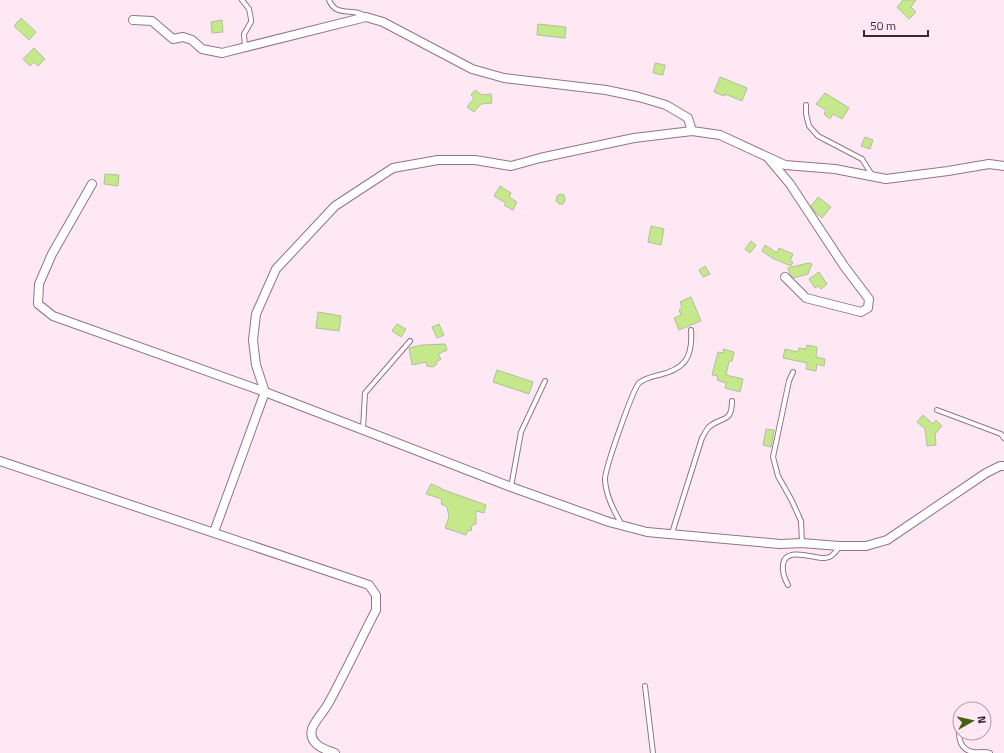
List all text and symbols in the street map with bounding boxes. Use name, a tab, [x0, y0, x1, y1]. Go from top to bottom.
scale bar	[864, 12, 928, 38]
text: 50 m	[870, 16, 896, 35]
north arrow	[952, 701, 992, 741]
text: N	[973, 715, 990, 724]

